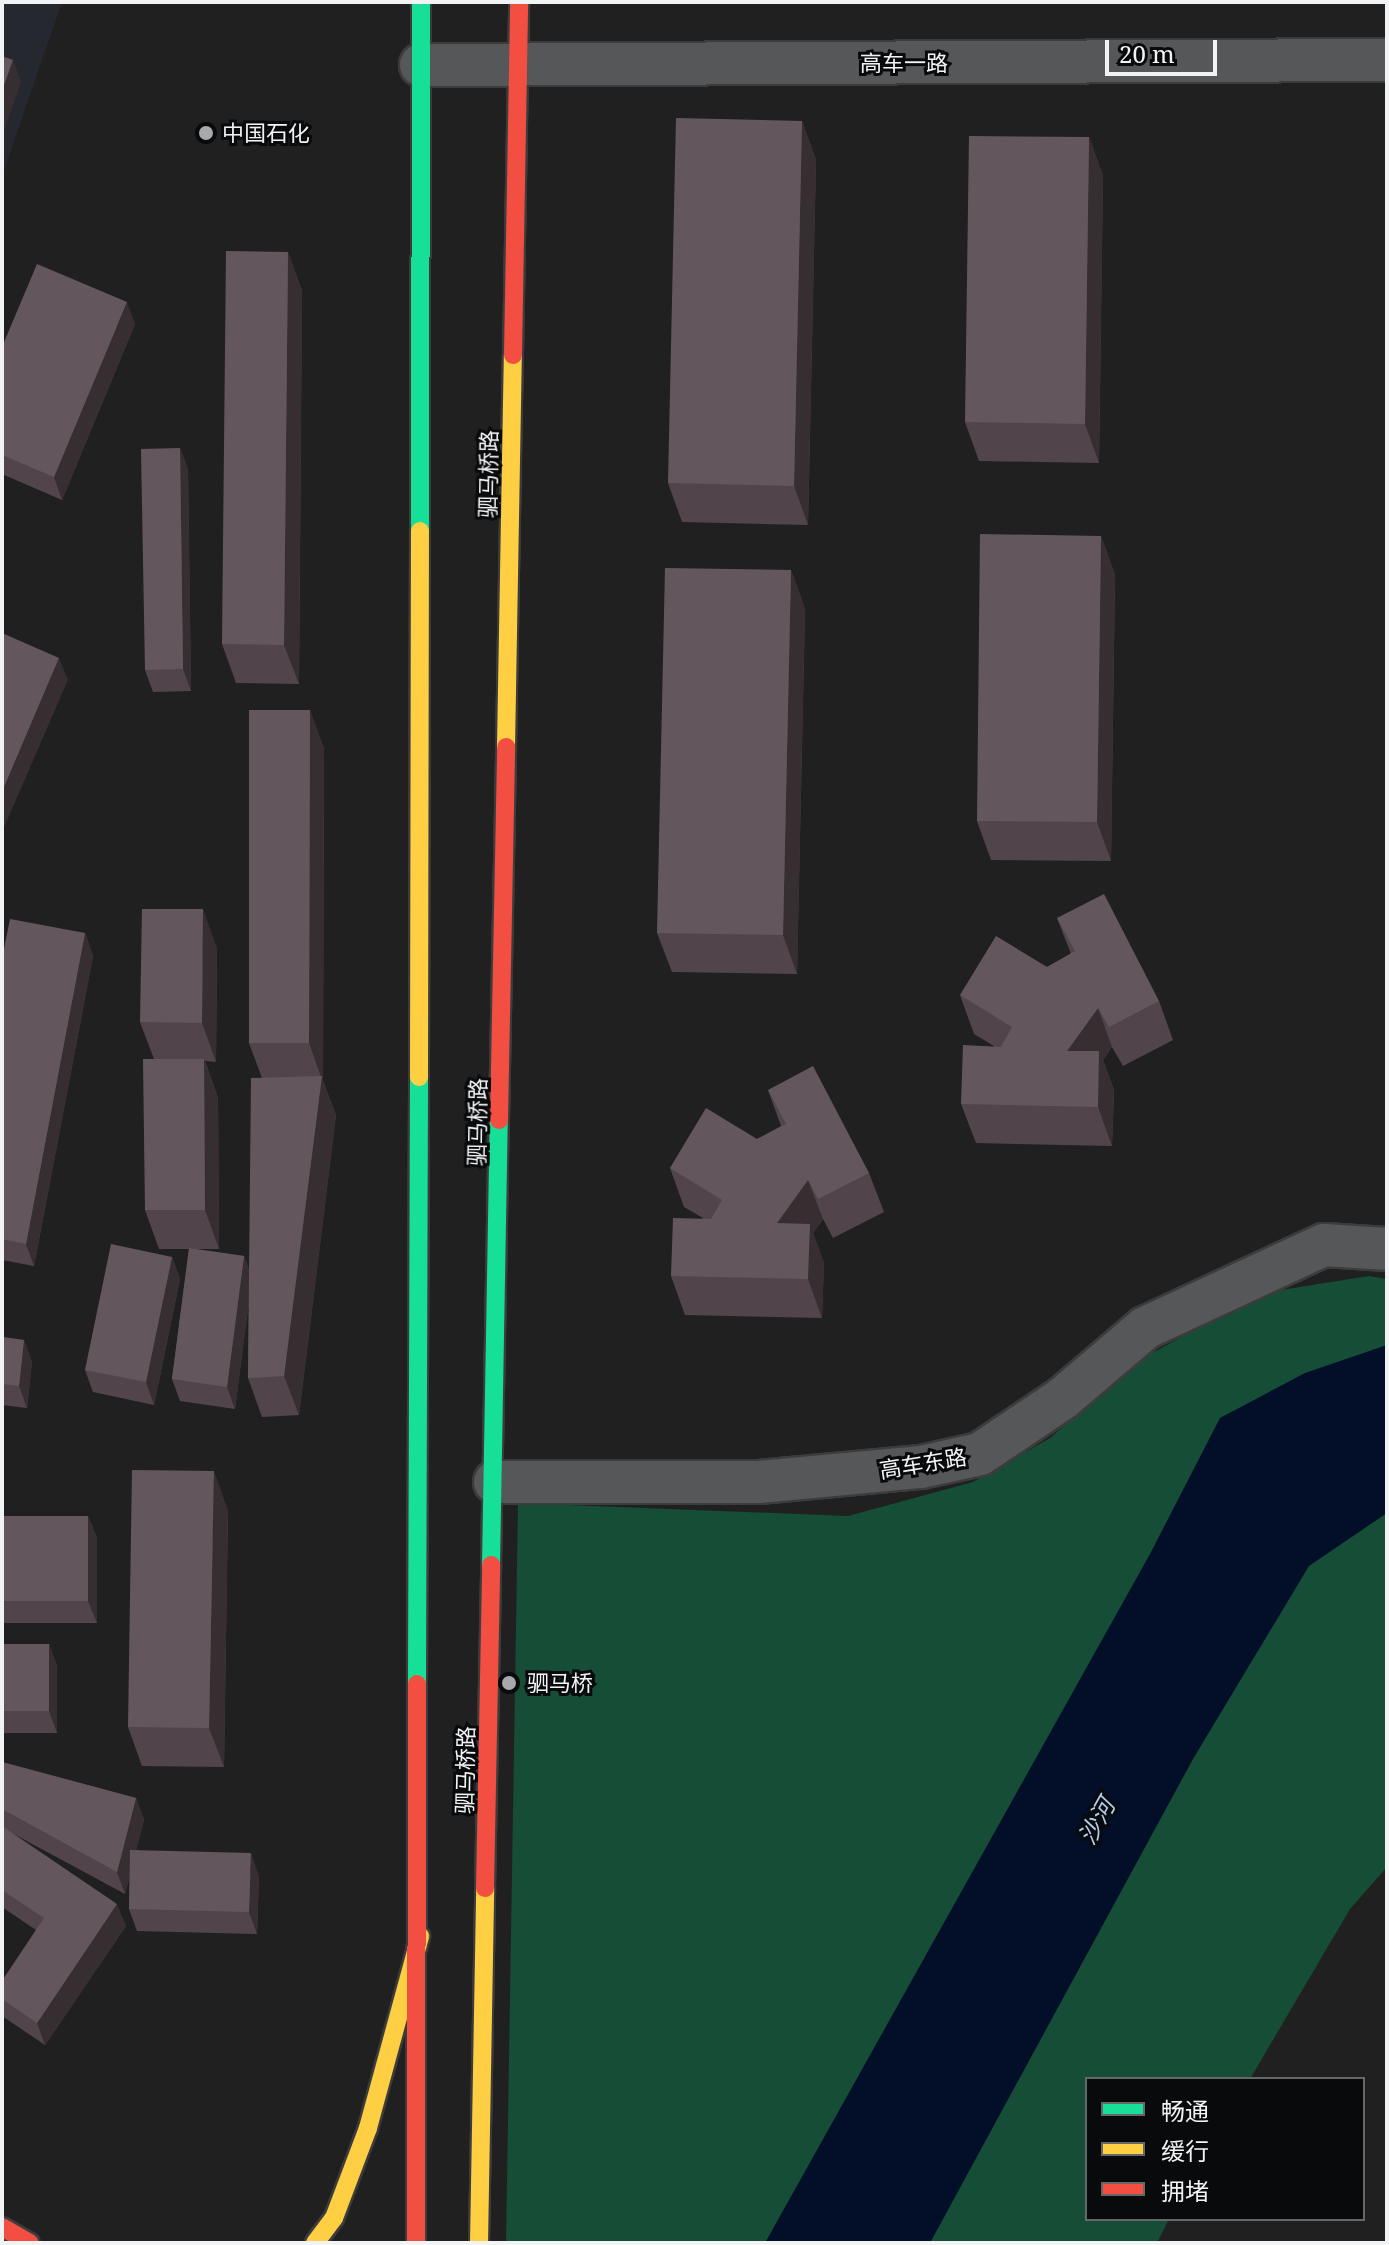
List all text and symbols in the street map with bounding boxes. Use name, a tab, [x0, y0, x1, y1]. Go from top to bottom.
scale bar	[1109, 24, 1221, 74]
text: 20 m	[1119, 37, 1175, 70]
street label: 高车一路	[860, 50, 948, 76]
place label: 中国石化	[222, 120, 310, 146]
marker: 中国石化	[197, 124, 215, 142]
street label: 驷马桥路	[474, 430, 502, 518]
street label: 驷马桥路	[463, 1078, 491, 1166]
street label: 高车东路	[877, 1443, 969, 1483]
place label: 驷马桥	[527, 1670, 593, 1696]
marker: 驷马桥	[498, 1672, 520, 1694]
street label: 驷马桥路	[451, 1726, 479, 1814]
water label: 沙河	[1072, 1793, 1120, 1849]
legend	[1085, 2077, 1365, 2221]
text: 畅通	[1161, 2094, 1209, 2127]
text: 缓行	[1161, 2134, 1209, 2167]
text: 拥堵	[1161, 2174, 1209, 2207]

